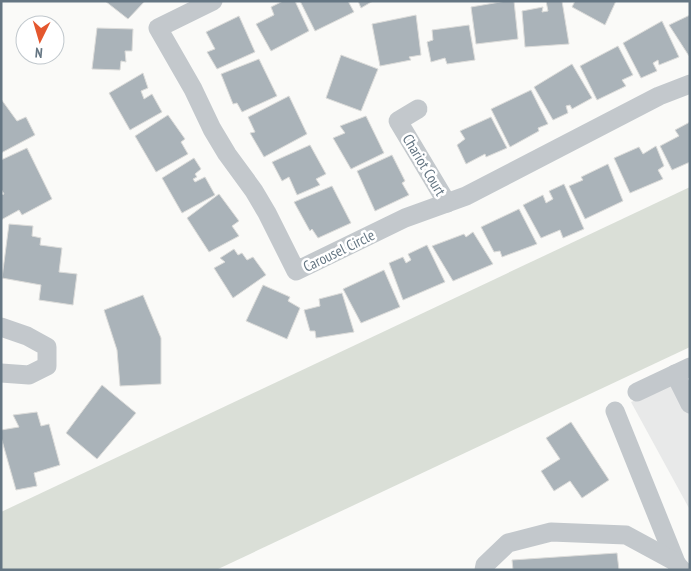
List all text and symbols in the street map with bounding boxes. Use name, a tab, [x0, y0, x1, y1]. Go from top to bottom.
north arrow	[15, 15, 65, 65]
text: N	[34, 44, 43, 62]
street label: Chariot Court	[399, 130, 450, 199]
street label: Carousel Circle	[300, 225, 378, 276]

